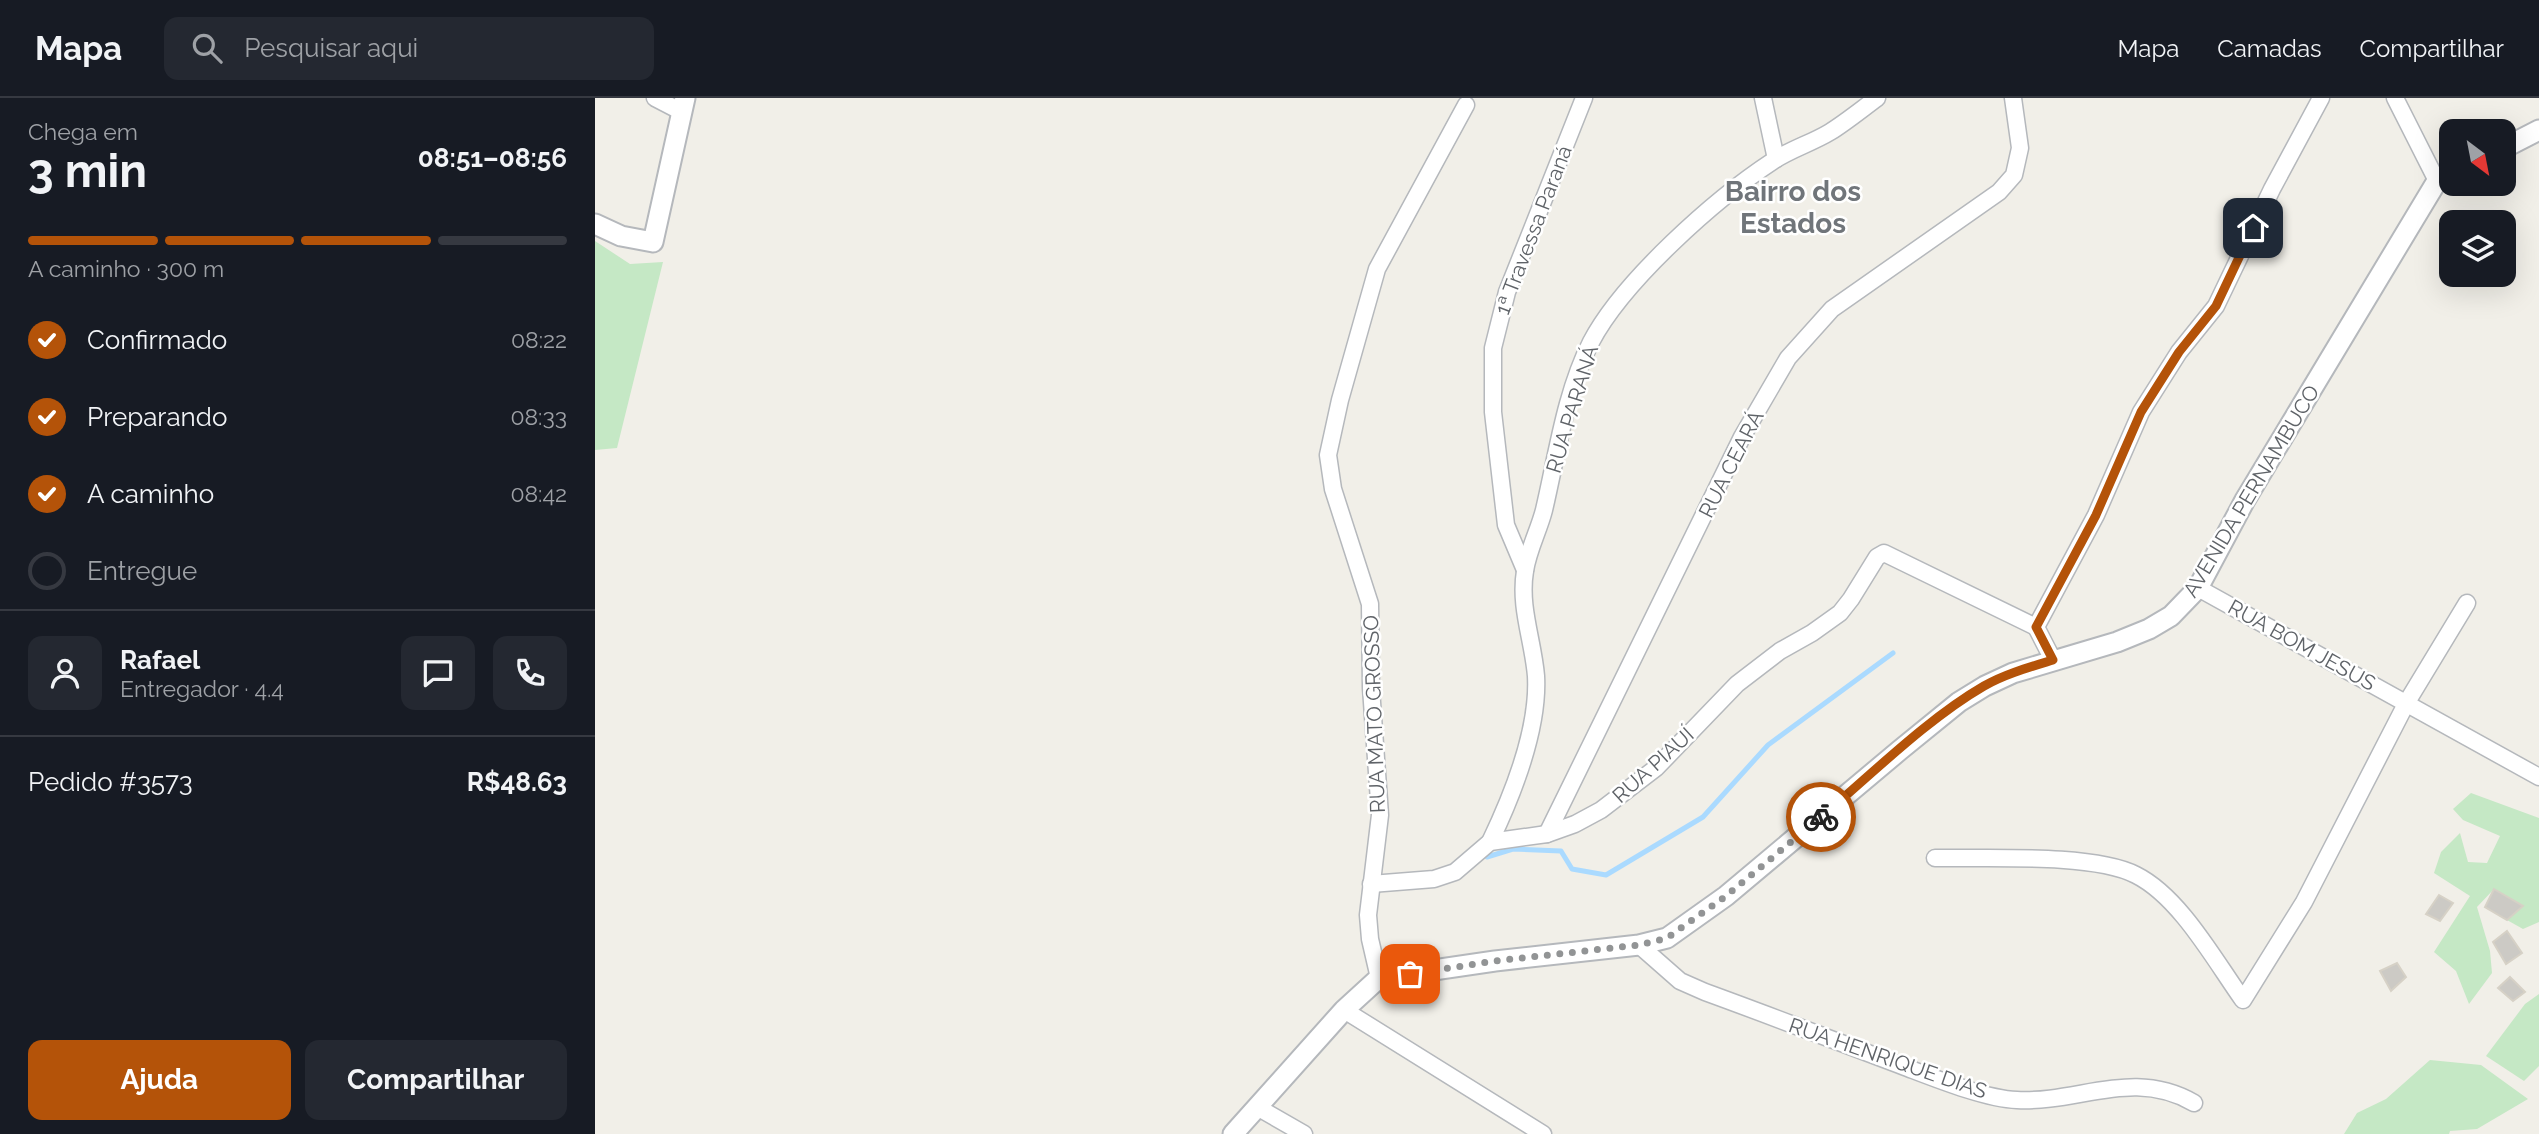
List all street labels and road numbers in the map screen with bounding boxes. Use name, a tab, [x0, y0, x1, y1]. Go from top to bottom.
street label: 1ª Travessa Paraná	[1489, 142, 1577, 318]
street label: RUA PARANÁ	[1541, 342, 1603, 476]
street label: AVENIDA PERNAMBUCO	[2178, 380, 2324, 602]
street label: RUA CEARÁ	[1693, 406, 1769, 522]
street label: RUA BOM JESUS	[2224, 594, 2380, 696]
street label: RUA MATO GROSSO	[1358, 614, 1390, 814]
street label: RUA PIAUÍ	[1607, 722, 1699, 808]
street label: RUA HENRIQUE DIAS	[1786, 1012, 1991, 1104]

